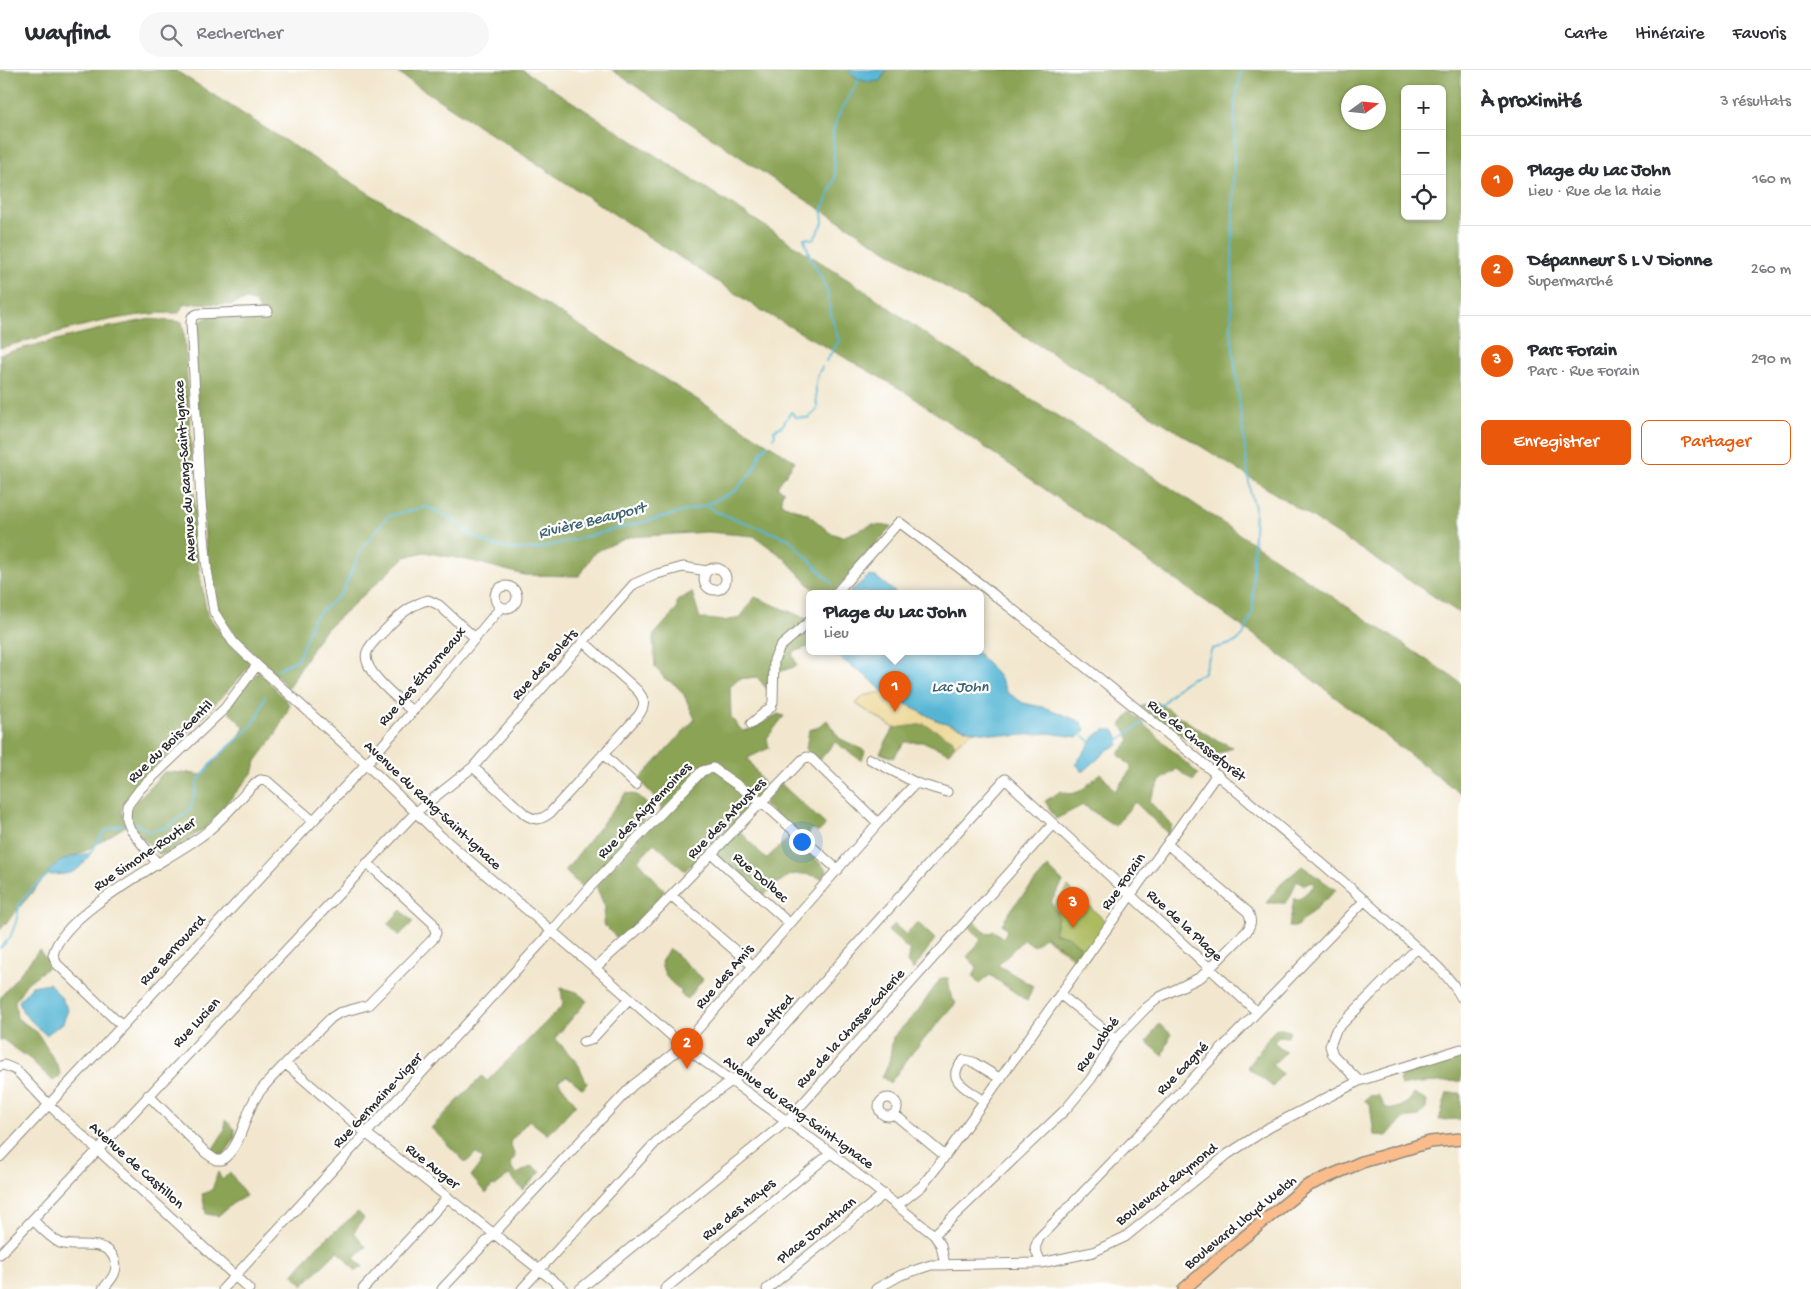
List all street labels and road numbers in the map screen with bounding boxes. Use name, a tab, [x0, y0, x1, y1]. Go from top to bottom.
street label: Avenue du Rang-Saint-Ignace	[171, 380, 201, 562]
street label: Rue des Étourneaux	[375, 624, 471, 730]
street label: Rue des Bolets	[508, 625, 582, 704]
street label: Rue de Chasseforêt	[1143, 696, 1250, 787]
street label: Rue du Bois-Gentil	[125, 697, 217, 787]
street label: Avenue du Rang-Saint-Ignace	[359, 738, 505, 875]
street label: Rue des Aigremoines	[594, 759, 696, 863]
street label: Rue des Arbustes	[684, 774, 771, 863]
street label: Rue Simone-Routier	[90, 813, 201, 896]
street label: Rue Dolbec	[729, 849, 792, 908]
street label: Rue Forain	[1098, 850, 1150, 914]
street label: Rue de la Plage	[1142, 886, 1226, 966]
street label: Rue Berrouard	[136, 911, 211, 990]
street label: Rue des Amis	[692, 941, 758, 1013]
street label: Rue de la Chasse-Galerie	[793, 965, 910, 1092]
street label: Rue Alfred	[742, 990, 799, 1051]
street label: Rue Lucien	[169, 994, 225, 1052]
street label: Rue Labbé	[1072, 1014, 1124, 1076]
street label: Rue Gagné	[1153, 1038, 1213, 1099]
street label: Rue Germaine-Viger	[329, 1048, 428, 1152]
street label: Avenue du Rang-Saint-Ignace	[719, 1052, 877, 1174]
street label: Avenue de Castillon	[85, 1119, 187, 1213]
street label: Boulevard Raymond	[1112, 1139, 1222, 1231]
street label: Rue Auger	[401, 1140, 464, 1195]
street label: Boulevard Lloyd Welch	[1180, 1172, 1301, 1274]
street label: Rue des Hayes	[699, 1175, 780, 1245]
street label: Place Jonathan	[773, 1193, 860, 1269]

